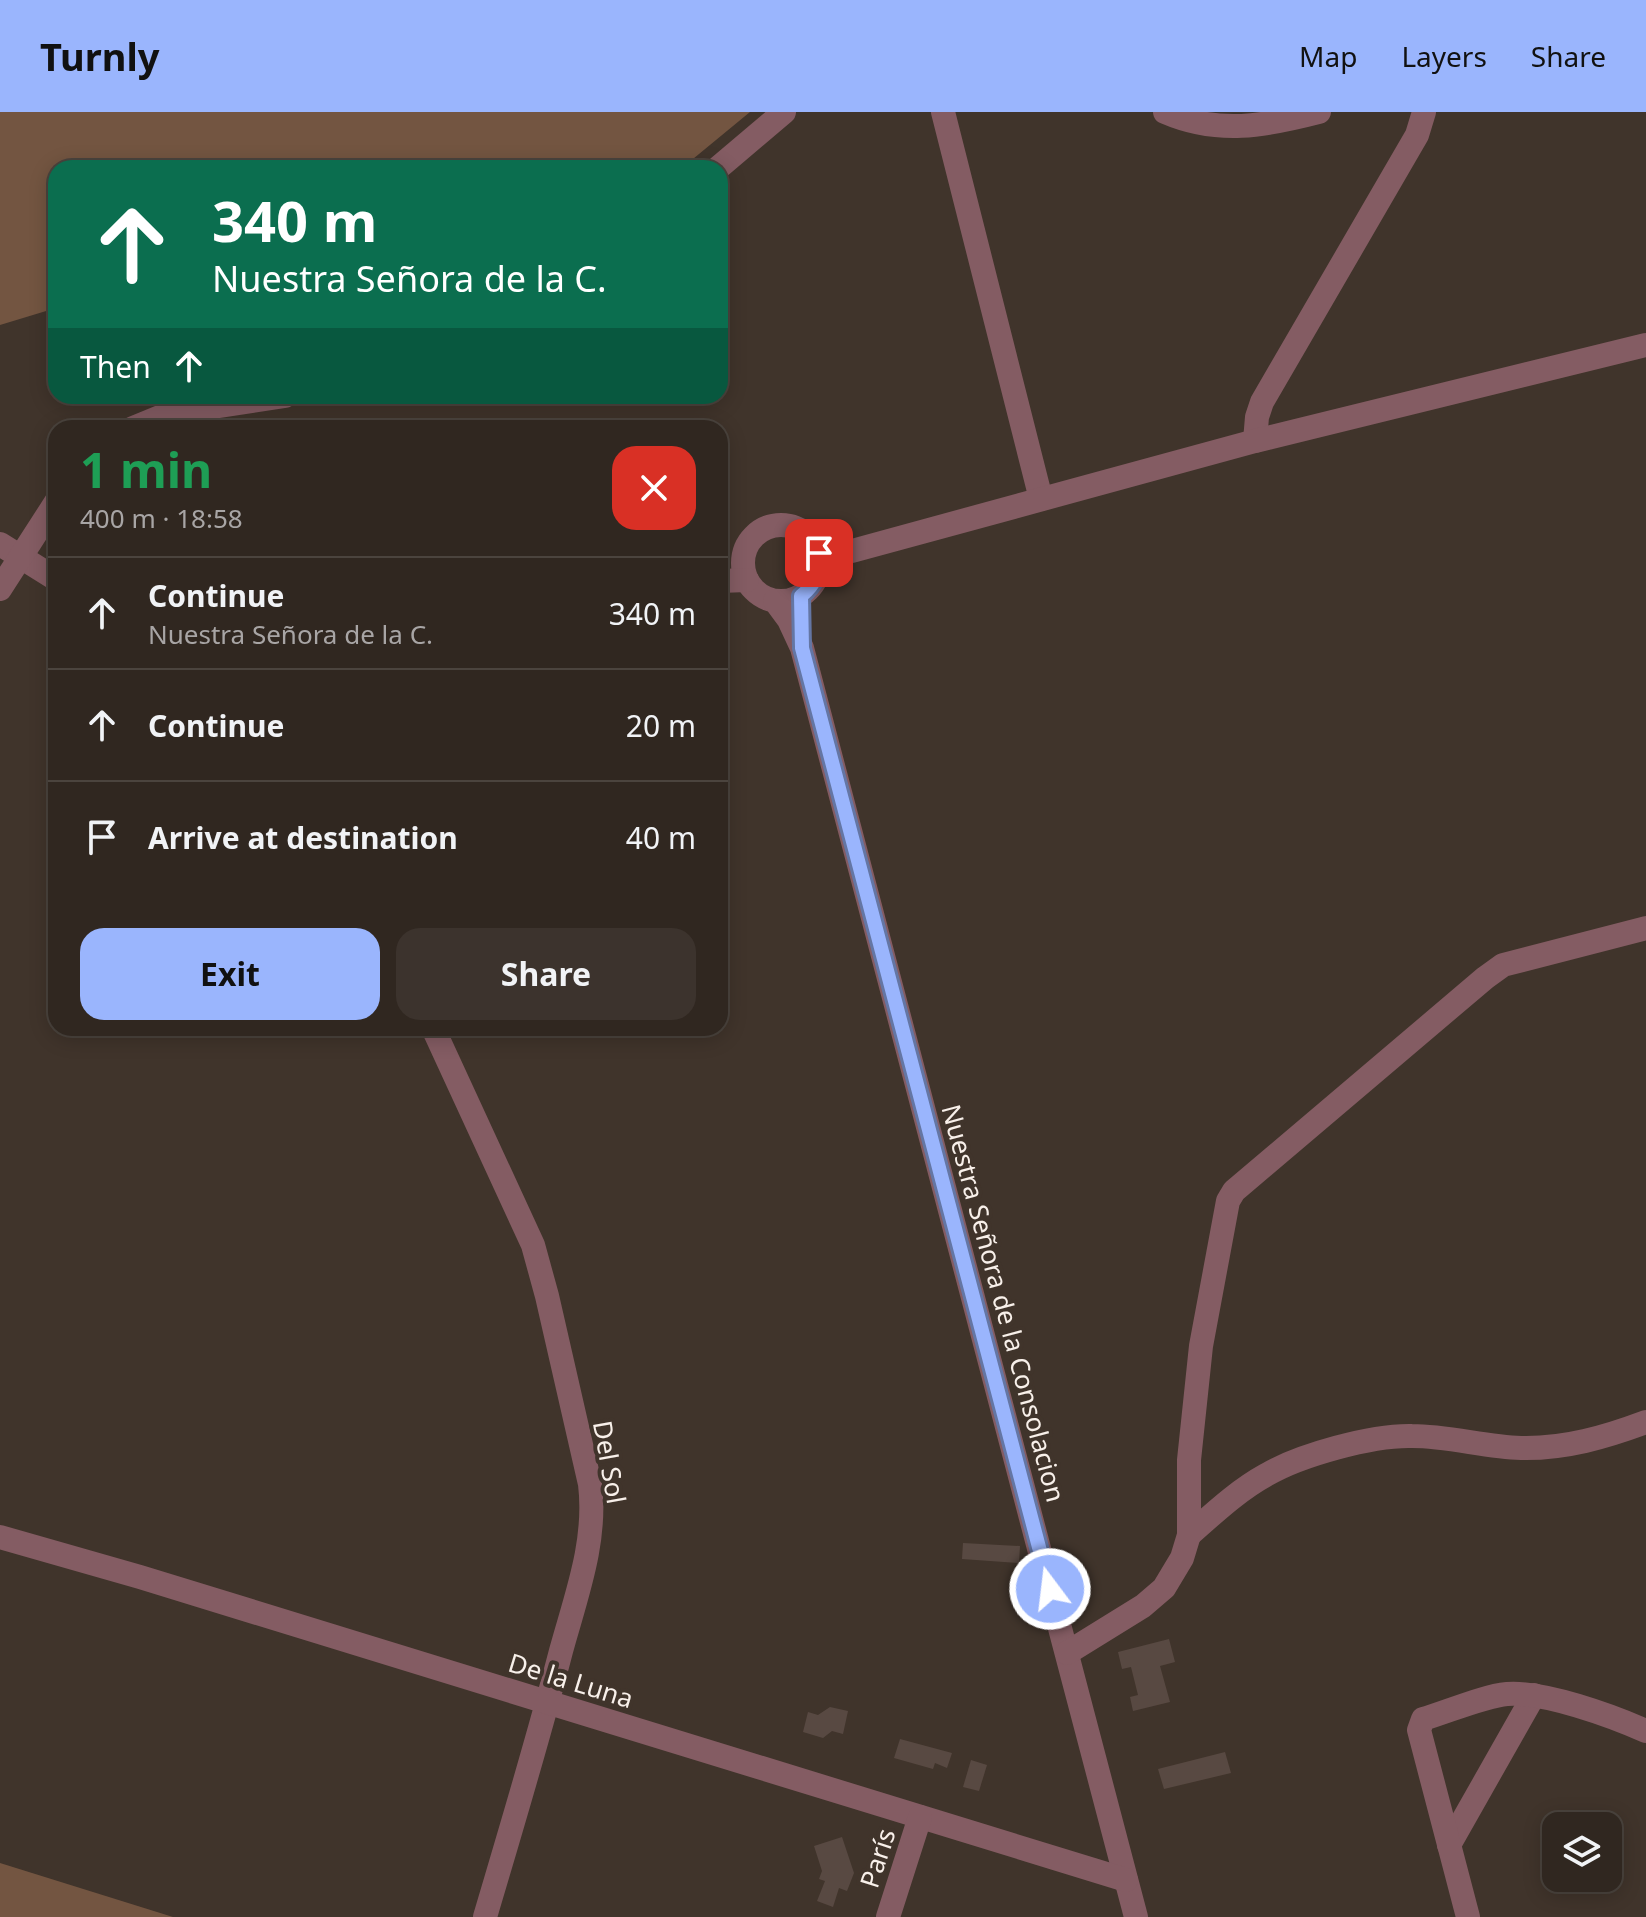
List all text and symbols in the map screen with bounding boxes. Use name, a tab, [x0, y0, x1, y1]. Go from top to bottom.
text: Turnly	[40, 30, 159, 82]
text: Map	[1299, 37, 1357, 75]
text: Layers	[1401, 37, 1487, 75]
text: Share	[1531, 37, 1606, 75]
text: 340 m	[212, 182, 377, 258]
icon: ahead	[80, 192, 184, 296]
text: Nuestra Señora de la C.	[212, 254, 607, 303]
icon: ahead	[167, 344, 211, 388]
text: Then	[80, 346, 151, 387]
text: 1 min	[80, 437, 212, 502]
button: close	[612, 446, 696, 530]
text: 400 m · 18:58	[80, 500, 243, 536]
pin	[785, 519, 853, 587]
icon: arrive	[797, 531, 841, 575]
text: Continue	[148, 575, 284, 616]
icon: ahead	[80, 591, 124, 635]
text: 340 m	[609, 593, 696, 634]
text: Nuestra Señora de la C.	[148, 616, 433, 652]
icon: ahead	[80, 703, 124, 747]
text: Continue	[148, 705, 284, 746]
text: 20 m	[626, 705, 696, 746]
icon: arrive	[80, 815, 124, 859]
text: Arrive at destination	[148, 817, 458, 858]
text: 40 m	[626, 817, 696, 858]
button: Exit	[80, 928, 380, 1020]
button: Share	[396, 928, 696, 1020]
street label: Nuestra Señora de la Consolacion	[934, 1100, 1074, 1506]
street label: Del Sol	[585, 1418, 635, 1506]
position arrow	[1008, 1547, 1092, 1631]
street label: De la Luna	[504, 1644, 638, 1716]
map controls	[1542, 1812, 1622, 1892]
button: layers	[1542, 1812, 1622, 1892]
street label: París	[851, 1824, 903, 1892]

